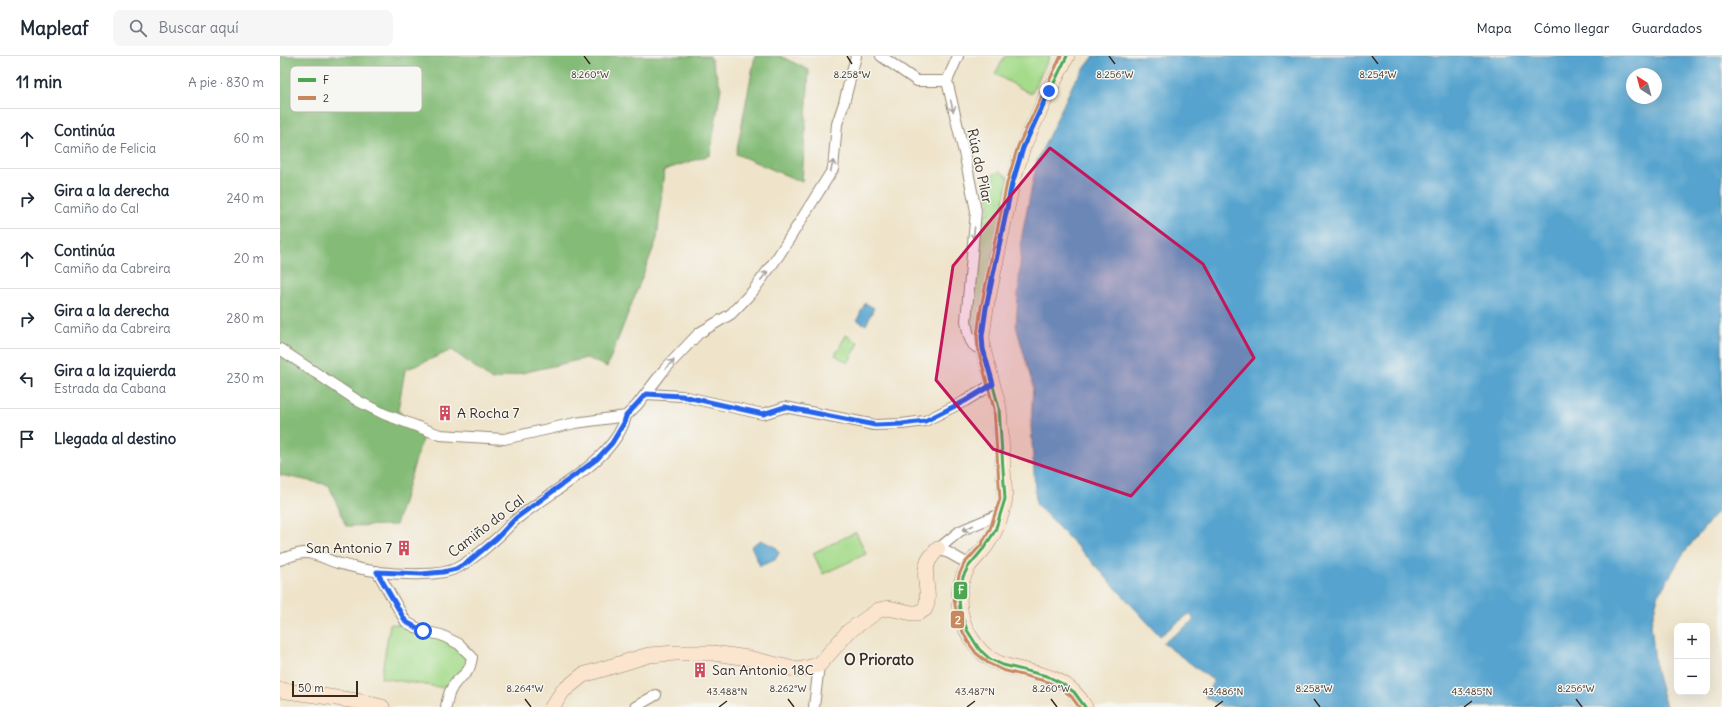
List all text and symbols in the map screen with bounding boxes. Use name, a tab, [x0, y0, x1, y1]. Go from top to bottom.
search box	[113, 10, 393, 46]
text: Mapleaf	[20, 16, 89, 40]
icon: search	[127, 17, 149, 39]
text: Buscar aquí	[159, 18, 239, 37]
text: Mapa	[1477, 19, 1512, 37]
text: Cómo llegar	[1534, 19, 1610, 37]
text: Guardados	[1632, 19, 1702, 37]
legend	[290, 66, 422, 112]
text: 8.260°W	[571, 68, 609, 81]
text: 8.258°W	[833, 68, 871, 81]
text: 8.256°W	[1096, 68, 1134, 81]
text: 8.254°W	[1359, 68, 1397, 81]
north arrow	[1626, 68, 1662, 104]
text: 11 min	[16, 71, 62, 93]
text: F	[323, 73, 329, 87]
text: A pie · 830 m	[188, 74, 264, 91]
route end	[1040, 82, 1058, 100]
text: 2	[323, 91, 329, 105]
one-way arrow	[949, 99, 956, 112]
text: Continúa	[54, 121, 115, 140]
street label: Rúa do Pilar	[963, 127, 997, 205]
icon: ahead	[16, 128, 38, 150]
text: 60 m	[233, 130, 264, 147]
text: Camiño de Felicia	[54, 140, 156, 157]
one-way arrow	[829, 160, 837, 173]
text: Gira a la derecha	[54, 181, 169, 200]
icon: right	[16, 188, 38, 210]
text: 240 m	[227, 190, 264, 207]
text: Camiño do Cal	[54, 200, 139, 217]
one-way arrow	[970, 226, 978, 239]
text: Continúa	[54, 241, 115, 260]
icon: ahead	[16, 248, 38, 270]
text: 20 m	[234, 250, 264, 267]
text: Camiño da Cabreira	[54, 260, 171, 277]
one-way arrow	[760, 271, 768, 282]
text: Gira a la derecha	[54, 301, 169, 320]
icon: right	[16, 308, 38, 330]
text: 280 m	[226, 310, 264, 327]
text: Camiño da Cabreira	[54, 320, 171, 337]
one-way arrow	[665, 359, 674, 369]
text: Gira a la izquierda	[54, 361, 176, 380]
icon: left	[16, 368, 38, 390]
text: 230 m	[226, 370, 264, 387]
text: Estrada da Cabana	[54, 380, 166, 397]
building icon: A Rocha 7	[436, 404, 454, 422]
place label: A Rocha 7	[457, 404, 520, 422]
icon: arrive	[16, 428, 38, 450]
text: Llegada al destino	[54, 429, 176, 448]
street label: Camiño do Cal	[444, 491, 528, 561]
one-way arrow	[962, 525, 974, 532]
place label: San Antonio 7	[306, 539, 392, 557]
building icon: San Antonio 7	[395, 539, 413, 557]
line badge: F	[953, 581, 968, 600]
text: F	[958, 583, 965, 597]
line badge: 2	[950, 610, 965, 629]
text: 2	[955, 613, 961, 627]
route start	[414, 622, 432, 640]
map controls	[1674, 623, 1710, 695]
button: +	[1674, 623, 1710, 659]
district label: O Priorato	[844, 650, 915, 669]
button: −	[1674, 659, 1710, 695]
building icon: San Antonio 18C	[691, 661, 709, 679]
place label: San Antonio 18C	[712, 661, 814, 679]
scale bar	[292, 679, 358, 698]
text: 50 m	[298, 681, 324, 695]
text: 8.264°W	[506, 682, 544, 695]
text: 8.262°W	[770, 682, 807, 695]
text: 8.260°W	[1032, 682, 1070, 695]
text: 8.258°W	[1295, 682, 1333, 695]
text: 8.256°W	[1557, 682, 1595, 695]
text: 43.488°N	[707, 685, 747, 698]
text: 43.487°N	[955, 685, 995, 698]
text: 43.486°N	[1203, 685, 1243, 698]
text: 43.485°N	[1452, 685, 1492, 698]

